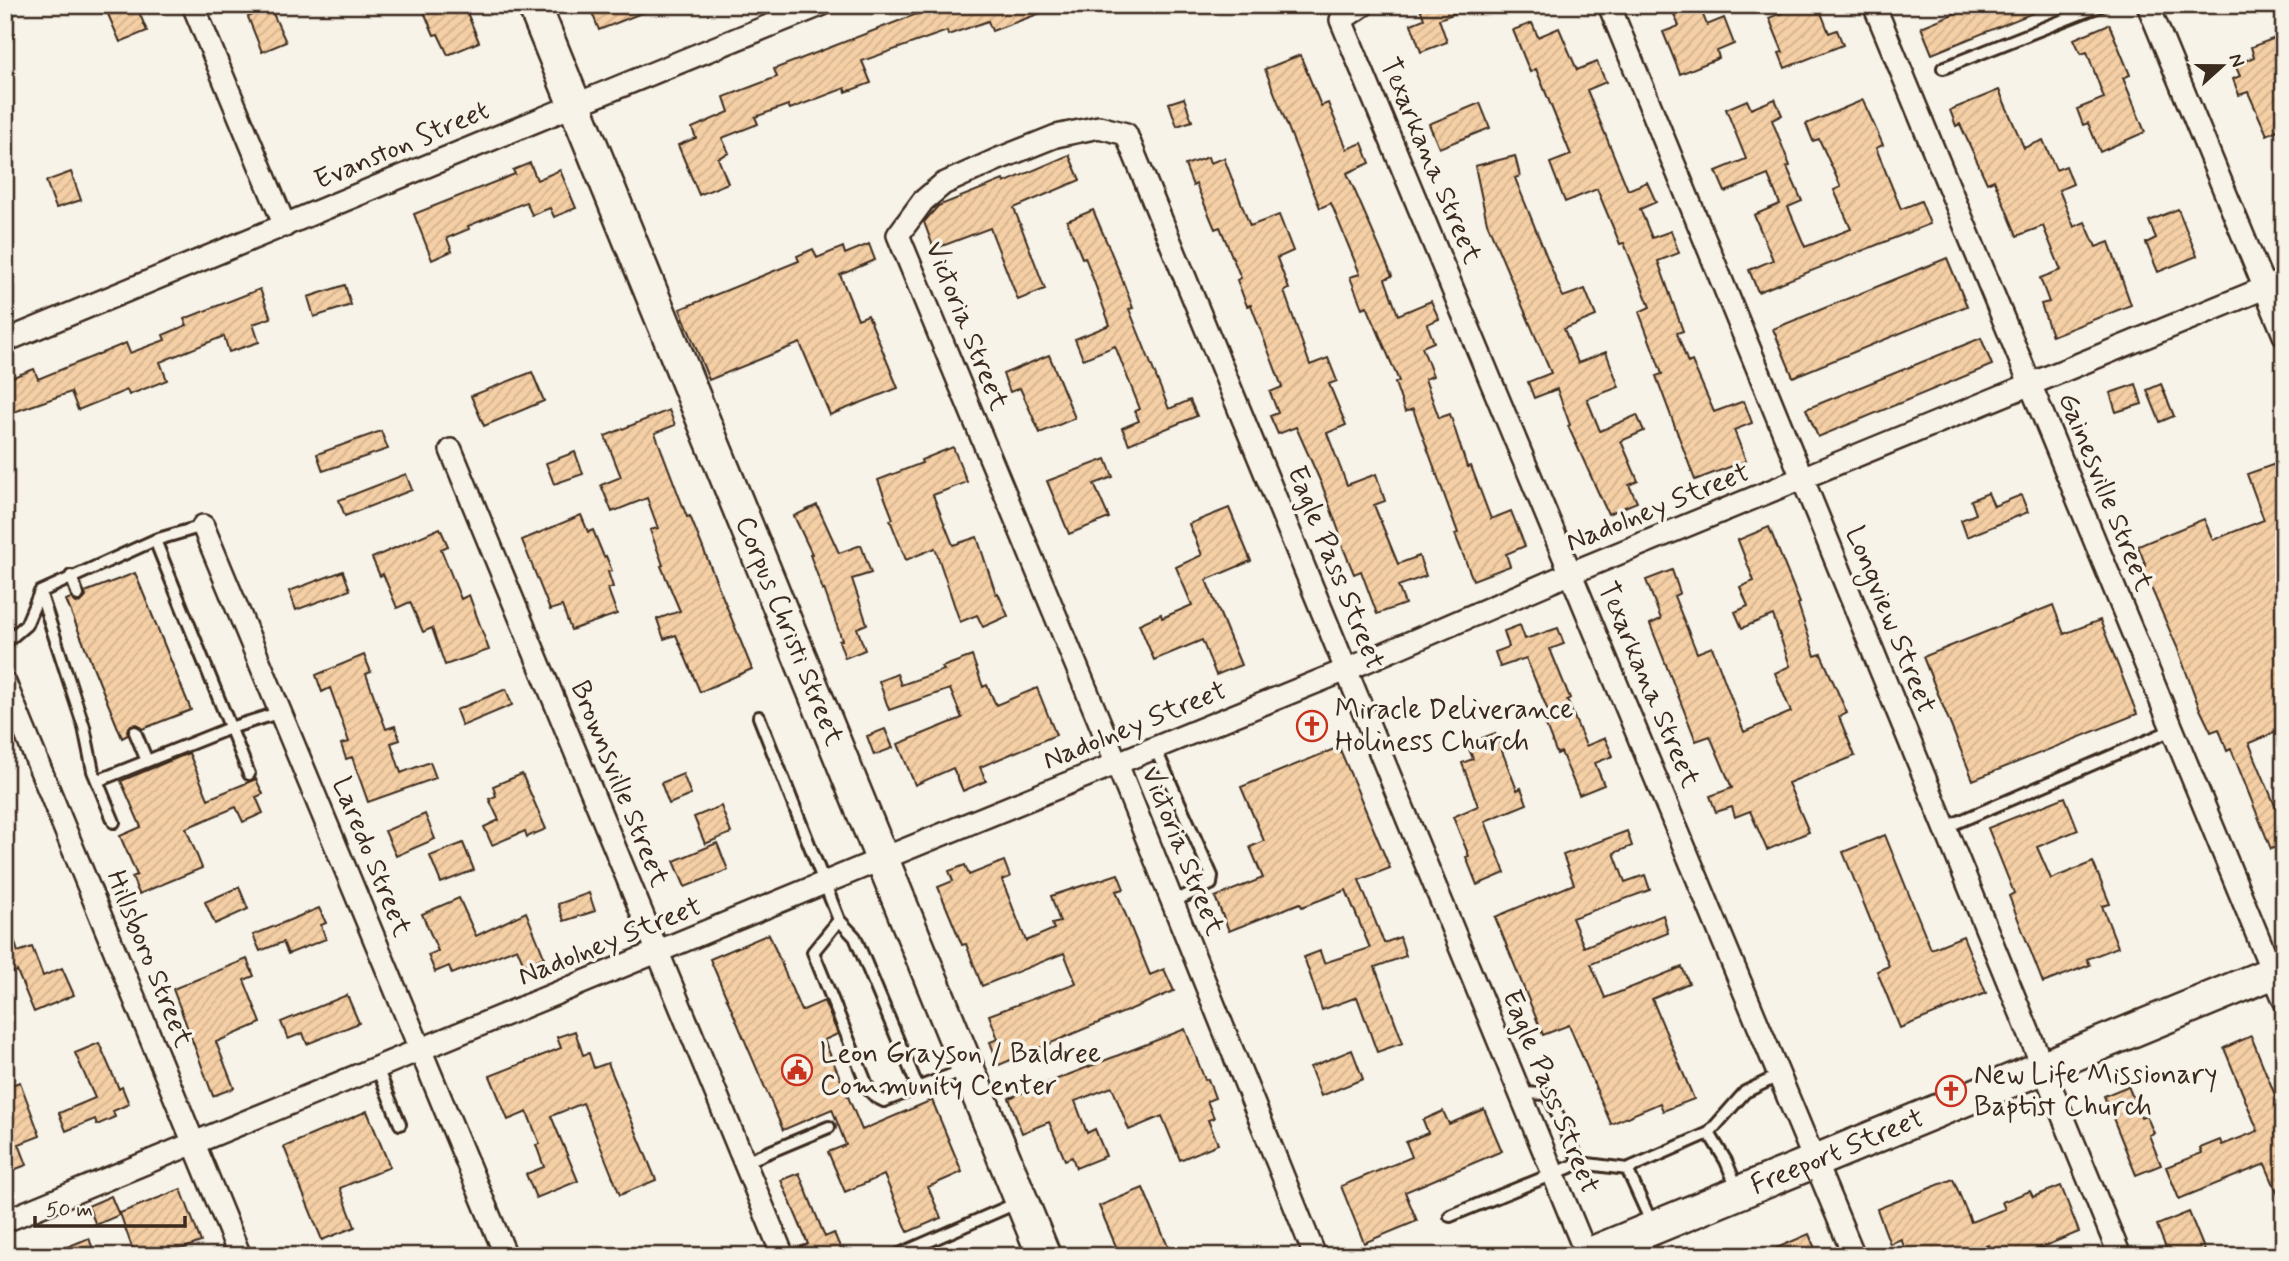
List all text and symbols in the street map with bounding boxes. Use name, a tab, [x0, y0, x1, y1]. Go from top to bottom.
north arrow	[2188, 32, 2258, 102]
text: N	[2223, 50, 2250, 71]
street label: Texarkana Street	[1370, 52, 1490, 270]
street label: Evanston Street	[309, 93, 495, 199]
street label: Victoria Street	[915, 236, 1017, 417]
street label: Gainesville Street	[2048, 387, 2162, 597]
street label: Nadolney Street	[1561, 454, 1755, 562]
street label: Eagle Pass Street	[1277, 461, 1393, 675]
street label: Corpus Christi Street	[726, 511, 853, 752]
street label: Longview Street	[1834, 521, 1944, 720]
street label: Texarkana Street	[1588, 576, 1708, 794]
street label: Nadolney Street	[1038, 672, 1232, 780]
street label: Brownsville Street	[561, 675, 677, 893]
place label: Miracle Deliverance Holiness Church	[1335, 692, 1574, 761]
church icon: Miracle Deliverance Holiness Church	[1295, 709, 1329, 743]
street label: Victoria Street	[1131, 761, 1233, 942]
street label: Laredo Street	[322, 772, 420, 943]
street label: Hillsboro Street	[97, 865, 202, 1054]
street label: Nadolney Street	[513, 888, 707, 996]
street label: Eagle Pass Street	[1492, 985, 1608, 1199]
place label: Leon Grayson / Baldree Community Center	[820, 1036, 1101, 1105]
public building icon: Leon Grayson / Baldree Community Center	[780, 1053, 814, 1087]
place label: New Life Missionary Baptist Church	[1974, 1057, 2217, 1126]
church icon: New Life Missionary Baptist Church	[1934, 1074, 1968, 1108]
street label: Freeport Street	[1745, 1100, 1930, 1204]
scale bar	[35, 1184, 186, 1228]
text: 50 m	[46, 1196, 93, 1224]

